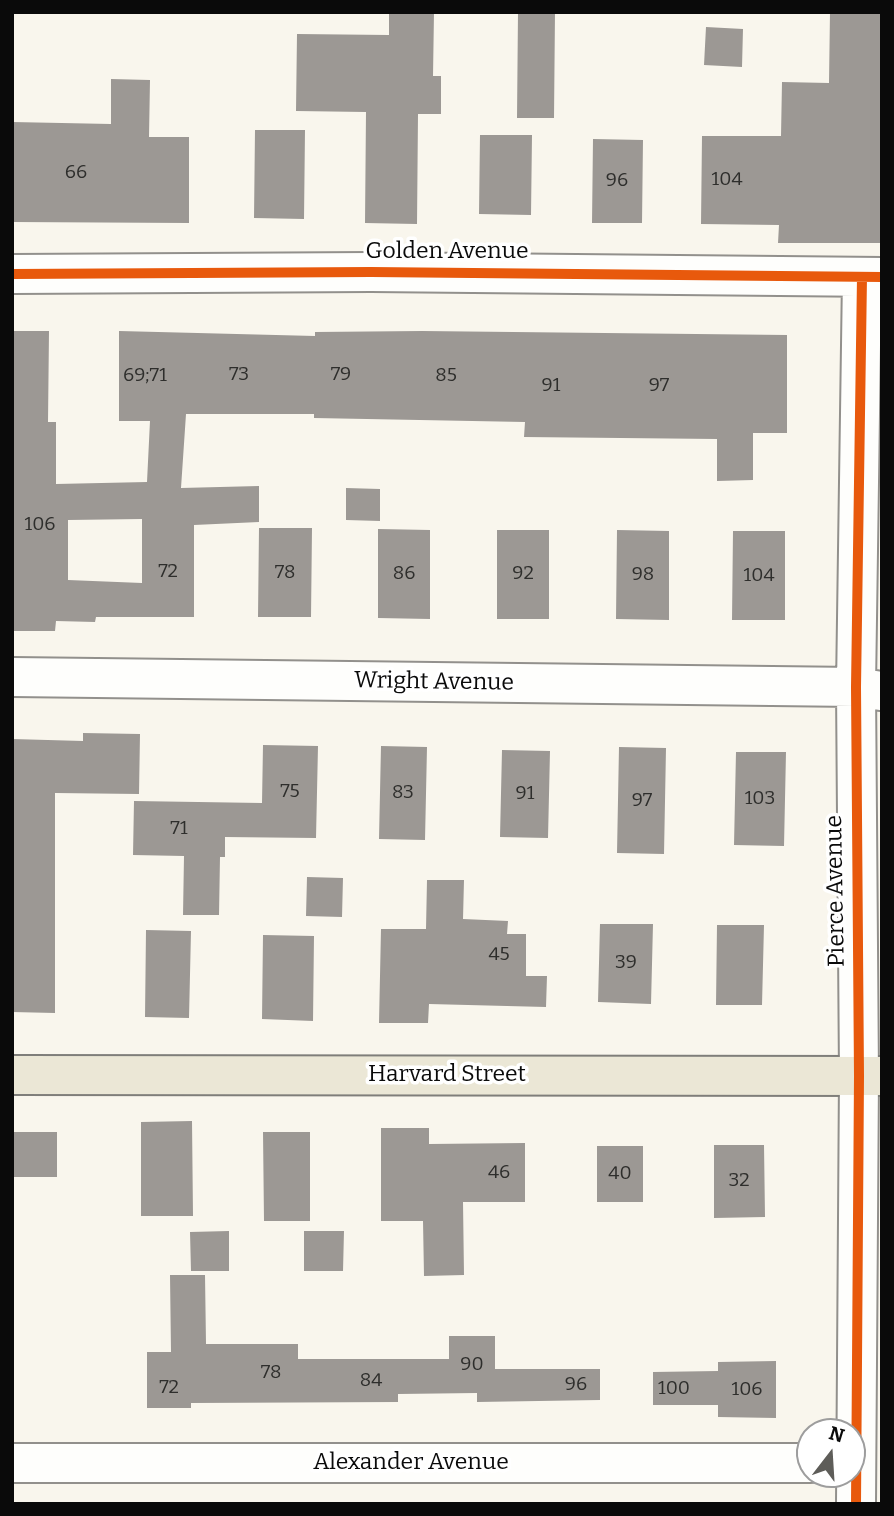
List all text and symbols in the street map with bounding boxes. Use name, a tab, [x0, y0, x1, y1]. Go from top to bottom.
house number: 66	[65, 162, 87, 184]
house number: 104	[712, 169, 742, 191]
house number: 96	[606, 170, 628, 192]
street label: Golden Avenue	[366, 238, 528, 266]
house number: 73	[229, 364, 249, 386]
house number: 79	[331, 364, 351, 386]
house number: 69;71	[123, 365, 167, 387]
house number: 85	[435, 365, 457, 387]
house number: 91	[542, 375, 560, 397]
house number: 97	[649, 375, 669, 397]
house number: 106	[24, 514, 56, 536]
house number: 72	[158, 561, 178, 583]
house number: 78	[275, 562, 295, 584]
house number: 86	[393, 563, 415, 585]
house number: 92	[512, 563, 534, 585]
house number: 98	[632, 564, 654, 586]
house number: 104	[744, 565, 774, 587]
street label: Wright Avenue	[354, 667, 514, 697]
house number: 75	[280, 781, 300, 803]
house number: 83	[392, 782, 414, 804]
house number: 91	[516, 783, 534, 805]
house number: 103	[745, 788, 775, 810]
house number: 97	[632, 790, 652, 812]
street label: Pierce Avenue	[821, 815, 851, 967]
house number: 71	[170, 818, 188, 840]
house number: 45	[488, 944, 510, 966]
house number: 39	[615, 952, 637, 974]
street label: Harvard Street	[368, 1061, 526, 1089]
house number: 46	[488, 1162, 510, 1184]
house number: 40	[608, 1163, 632, 1185]
house number: 32	[728, 1170, 750, 1192]
house number: 90	[460, 1354, 484, 1376]
house number: 78	[261, 1362, 281, 1384]
house number: 84	[360, 1370, 382, 1392]
house number: 96	[565, 1374, 587, 1396]
house number: 72	[159, 1377, 179, 1399]
house number: 100	[658, 1378, 690, 1400]
house number: 106	[731, 1379, 763, 1401]
north arrow	[796, 1418, 866, 1488]
text: N	[826, 1421, 847, 1447]
street label: Alexander Avenue	[313, 1449, 509, 1477]

